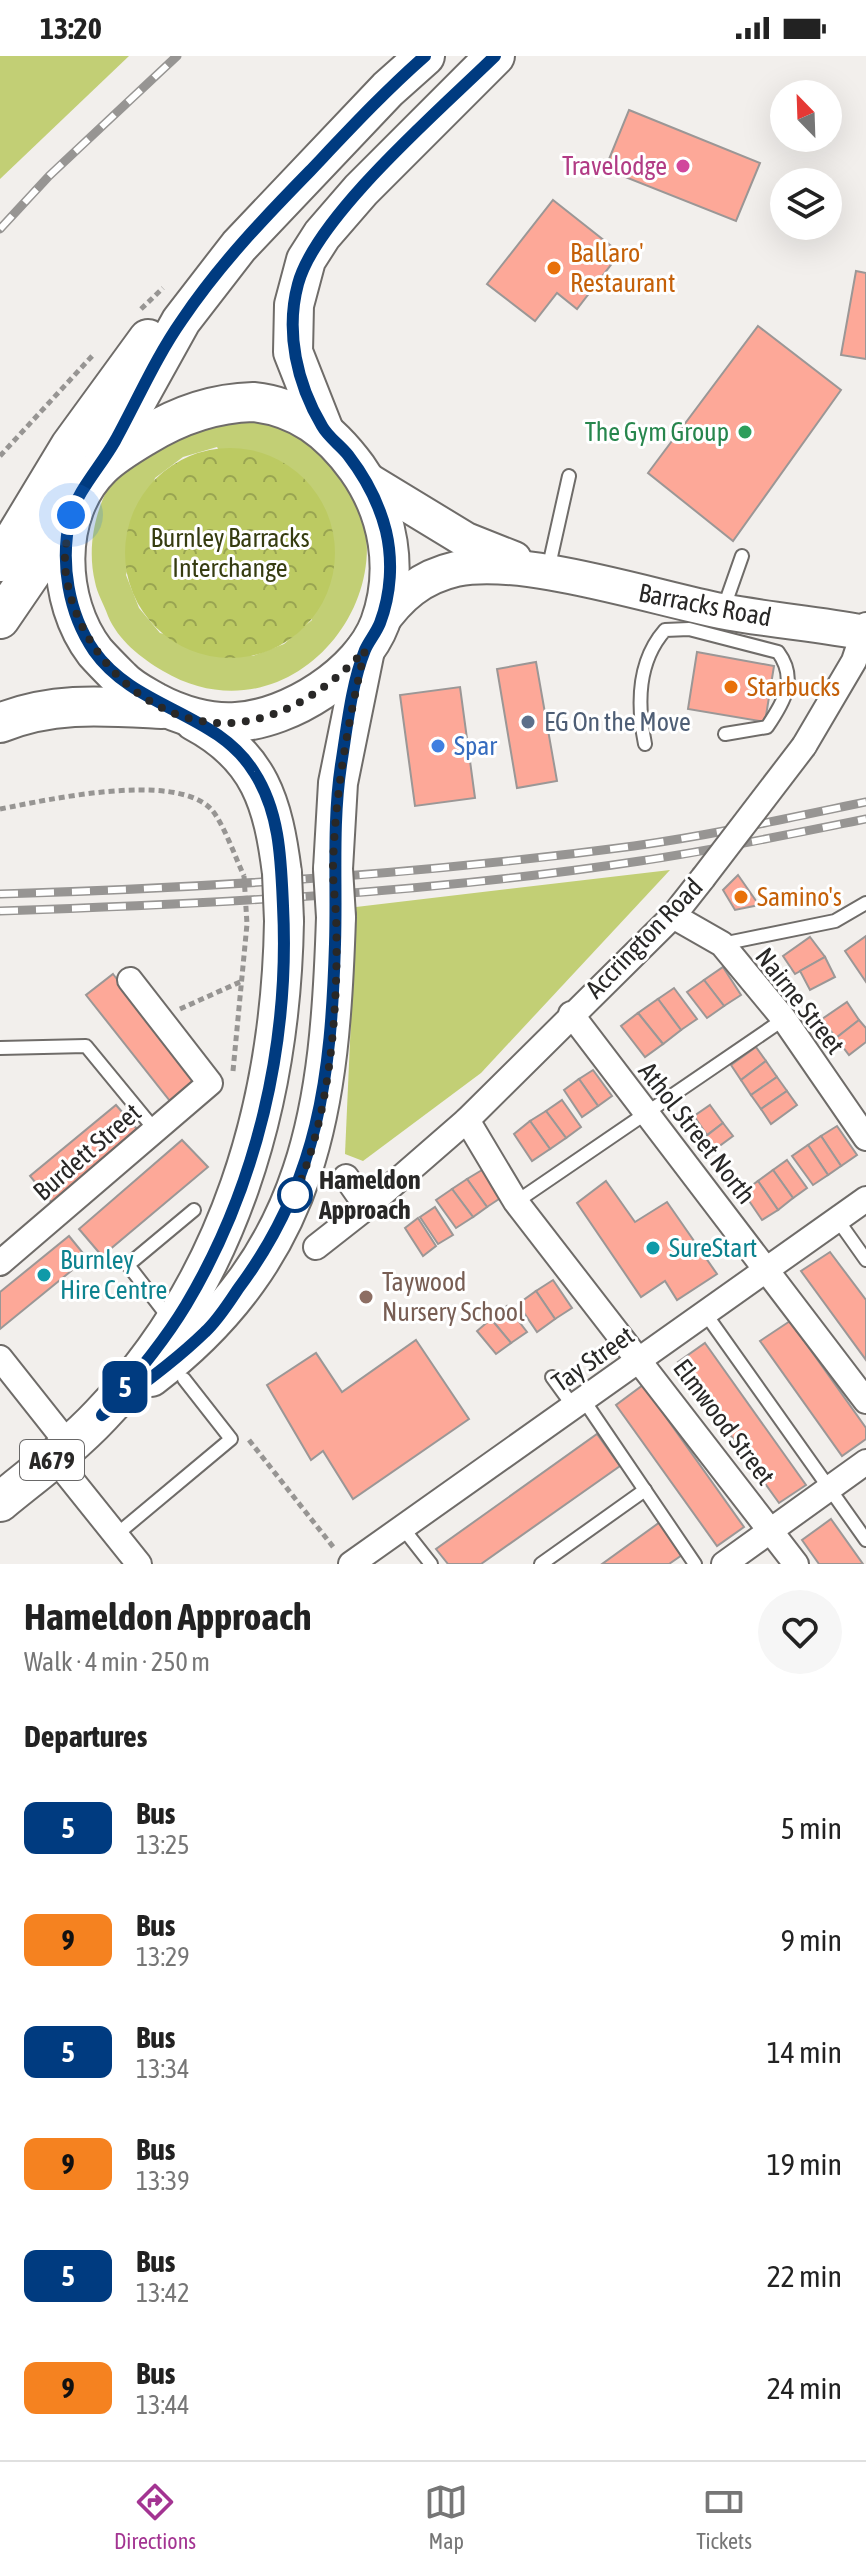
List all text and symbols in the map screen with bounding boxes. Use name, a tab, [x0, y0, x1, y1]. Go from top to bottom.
text: 13:20	[40, 11, 102, 45]
north arrow	[770, 80, 842, 152]
map controls	[770, 80, 842, 240]
place label: Travelodge	[562, 151, 667, 181]
marker: Travelodge	[674, 157, 692, 175]
button: layers	[770, 168, 842, 240]
place label: Ballaro' Restaurant	[570, 238, 675, 298]
marker: Ballaro' Restaurant	[545, 259, 563, 277]
place label: The Gym Group	[585, 417, 729, 447]
marker: The Gym Group	[736, 423, 754, 441]
your location	[51, 495, 91, 535]
park label: Burnley Barracks Interchange	[150, 523, 310, 583]
street label: Barracks Road	[636, 577, 774, 633]
place label: Starbucks	[747, 672, 840, 702]
marker: Starbucks	[722, 678, 740, 696]
place label: EG On the Move	[544, 707, 691, 737]
marker: EG On the Move	[519, 713, 537, 731]
place label: Spar	[454, 731, 497, 761]
marker: Spar	[429, 737, 447, 755]
street label: Accrington Road	[579, 872, 709, 1004]
place label: Samino's	[757, 882, 842, 912]
marker: Samino's	[732, 888, 750, 906]
street label: Nairne Street	[749, 942, 851, 1060]
street label: Athol Street North	[632, 1056, 762, 1210]
street label: Burdett Street	[27, 1097, 147, 1207]
place label: Hameldon Approach	[318, 1165, 421, 1225]
marker: Hameldon Approach	[278, 1178, 312, 1212]
place label: SureStart	[669, 1233, 757, 1263]
marker: SureStart	[644, 1239, 662, 1257]
place label: Burnley Hire Centre	[60, 1245, 167, 1305]
marker: Burnley Hire Centre	[35, 1266, 53, 1284]
place label: Taywood Nursery School	[382, 1267, 525, 1327]
marker: Taywood Nursery School	[357, 1288, 375, 1306]
street label: Tay Street	[546, 1320, 640, 1398]
street label: Elmwood Street	[667, 1353, 781, 1491]
line badge: 5	[99, 1361, 151, 1413]
text: 5	[118, 1371, 132, 1403]
road number: A679	[20, 1440, 84, 1480]
button: heart	[758, 1590, 842, 1674]
text: Hameldon Approach	[24, 1595, 311, 1638]
text: Walk · 4 min · 250 m	[24, 1647, 210, 1677]
text: Departures	[24, 1719, 147, 1753]
text: Bus	[136, 1796, 175, 1830]
text: 5 min	[781, 1811, 842, 1845]
text: 5	[61, 1812, 75, 1844]
text: 13:25	[136, 1830, 190, 1860]
text: Bus	[136, 1908, 175, 1942]
text: 9 min	[781, 1923, 842, 1957]
text: 9	[61, 1924, 75, 1956]
text: 13:29	[136, 1942, 190, 1972]
text: Bus	[136, 2020, 175, 2054]
text: 14 min	[767, 2035, 842, 2069]
text: 5	[61, 2036, 75, 2068]
text: 13:34	[136, 2054, 190, 2084]
text: Bus	[136, 2132, 175, 2166]
text: 19 min	[767, 2147, 842, 2181]
text: 9	[61, 2148, 75, 2180]
text: 13:39	[136, 2166, 190, 2196]
text: Bus	[136, 2244, 175, 2278]
text: 22 min	[767, 2259, 842, 2293]
text: 5	[61, 2260, 75, 2292]
text: 13:42	[136, 2278, 190, 2308]
text: Bus	[136, 2356, 175, 2390]
text: 24 min	[767, 2371, 842, 2405]
text: 9	[61, 2372, 75, 2404]
text: 13:44	[136, 2390, 190, 2420]
tab: Directions	[114, 2480, 196, 2554]
tab: Map	[424, 2480, 468, 2554]
tab: Tickets	[696, 2480, 752, 2554]

